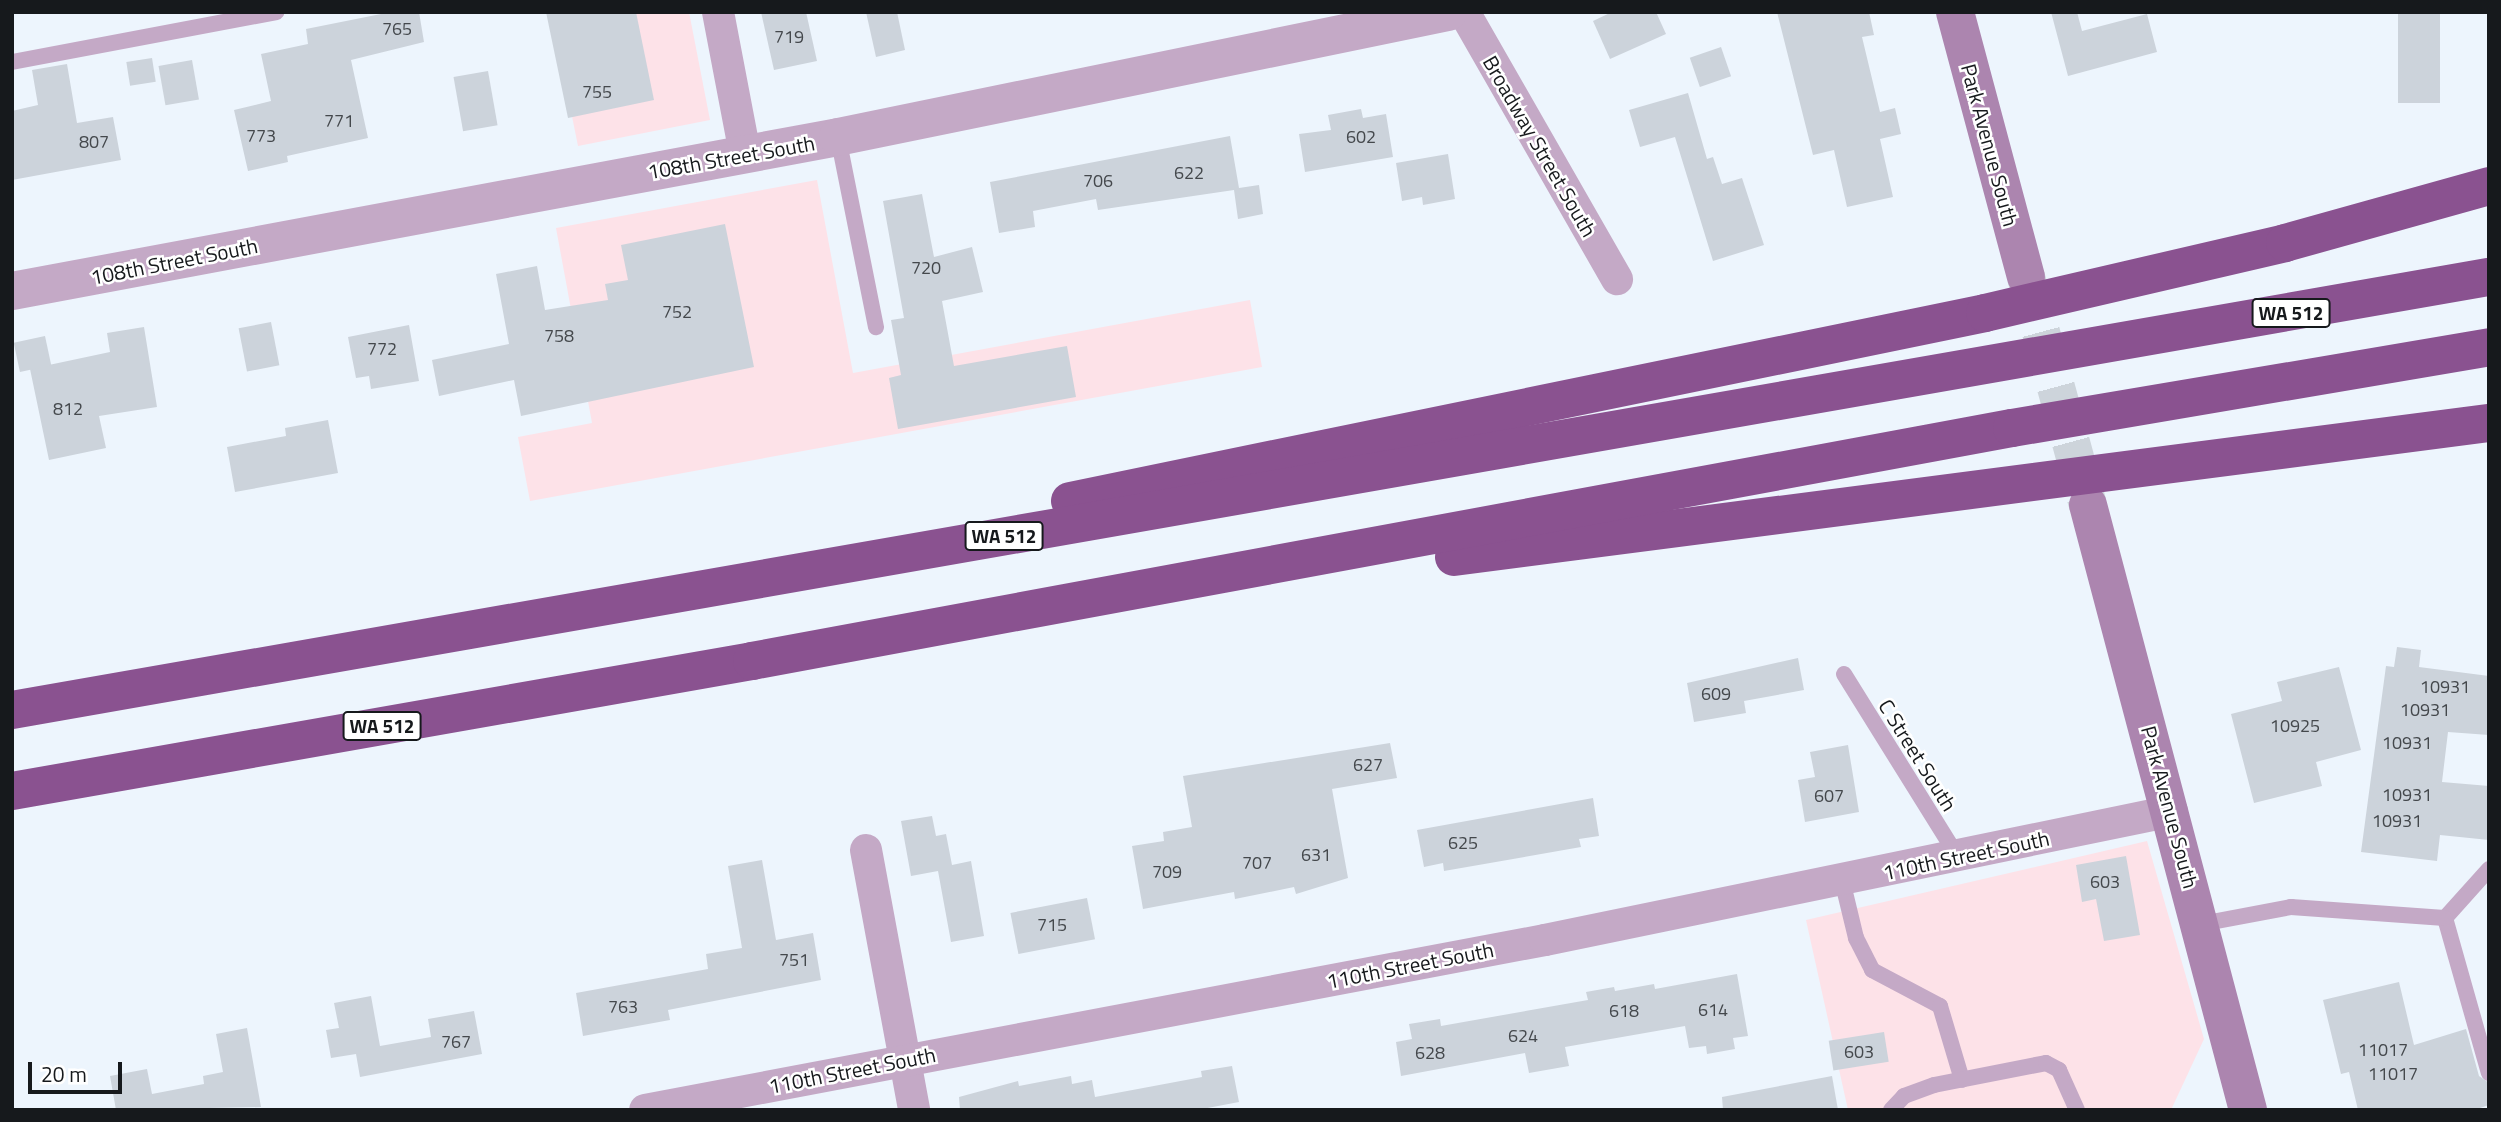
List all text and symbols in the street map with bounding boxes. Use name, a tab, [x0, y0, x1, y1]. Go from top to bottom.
house number: 765	[382, 18, 412, 40]
house number: 719	[774, 26, 804, 48]
street label: Broadway Street South	[1478, 51, 1602, 241]
street label: Park Avenue South	[1956, 61, 2024, 229]
house number: 755	[582, 81, 612, 103]
house number: 771	[324, 110, 354, 132]
house number: 773	[246, 125, 276, 147]
house number: 602	[1346, 126, 1376, 148]
street label: 108th Street South	[645, 130, 817, 184]
house number: 807	[79, 131, 109, 153]
house number: 622	[1174, 162, 1204, 184]
house number: 706	[1083, 170, 1113, 192]
street label: 108th Street South	[88, 232, 260, 290]
house number: 720	[911, 257, 941, 279]
road number: WA 512	[2251, 298, 2331, 328]
house number: 752	[662, 301, 692, 323]
house number: 758	[544, 325, 574, 347]
house number: 772	[367, 338, 397, 360]
house number: 812	[53, 398, 83, 420]
road number: WA 512	[964, 520, 1044, 552]
house number: 10931	[2420, 676, 2470, 698]
house number: 609	[1701, 683, 1731, 705]
street label: C Street South	[1874, 694, 1962, 816]
house number: 10931	[2400, 699, 2450, 721]
road number: WA 512	[342, 710, 422, 741]
house number: 10925	[2270, 715, 2320, 737]
street label: Park Avenue South	[2136, 723, 2204, 891]
house number: 10931	[2382, 732, 2432, 754]
house number: 627	[1353, 754, 1383, 776]
house number: 10931	[2382, 784, 2432, 806]
house number: 607	[1814, 785, 1844, 807]
house number: 10931	[2372, 810, 2422, 832]
street label: 110th Street South	[1880, 825, 2052, 885]
house number: 625	[1448, 832, 1478, 854]
house number: 631	[1301, 844, 1331, 866]
house number: 707	[1242, 852, 1272, 874]
house number: 709	[1152, 861, 1182, 883]
house number: 603	[2090, 871, 2120, 893]
house number: 715	[1037, 914, 1067, 936]
street label: 110th Street South	[1324, 936, 1496, 994]
house number: 751	[779, 949, 809, 971]
house number: 763	[608, 996, 638, 1018]
house number: 614	[1698, 999, 1728, 1021]
house number: 618	[1609, 1000, 1639, 1022]
house number: 624	[1508, 1025, 1538, 1047]
house number: 767	[441, 1031, 471, 1053]
house number: 11017	[2358, 1039, 2408, 1061]
street label: 110th Street South	[766, 1041, 938, 1099]
house number: 603	[1844, 1041, 1874, 1063]
house number: 628	[1415, 1042, 1445, 1064]
scale bar	[32, 1048, 126, 1092]
text: 20 m	[41, 1058, 87, 1090]
house number: 11017	[2368, 1063, 2418, 1085]

